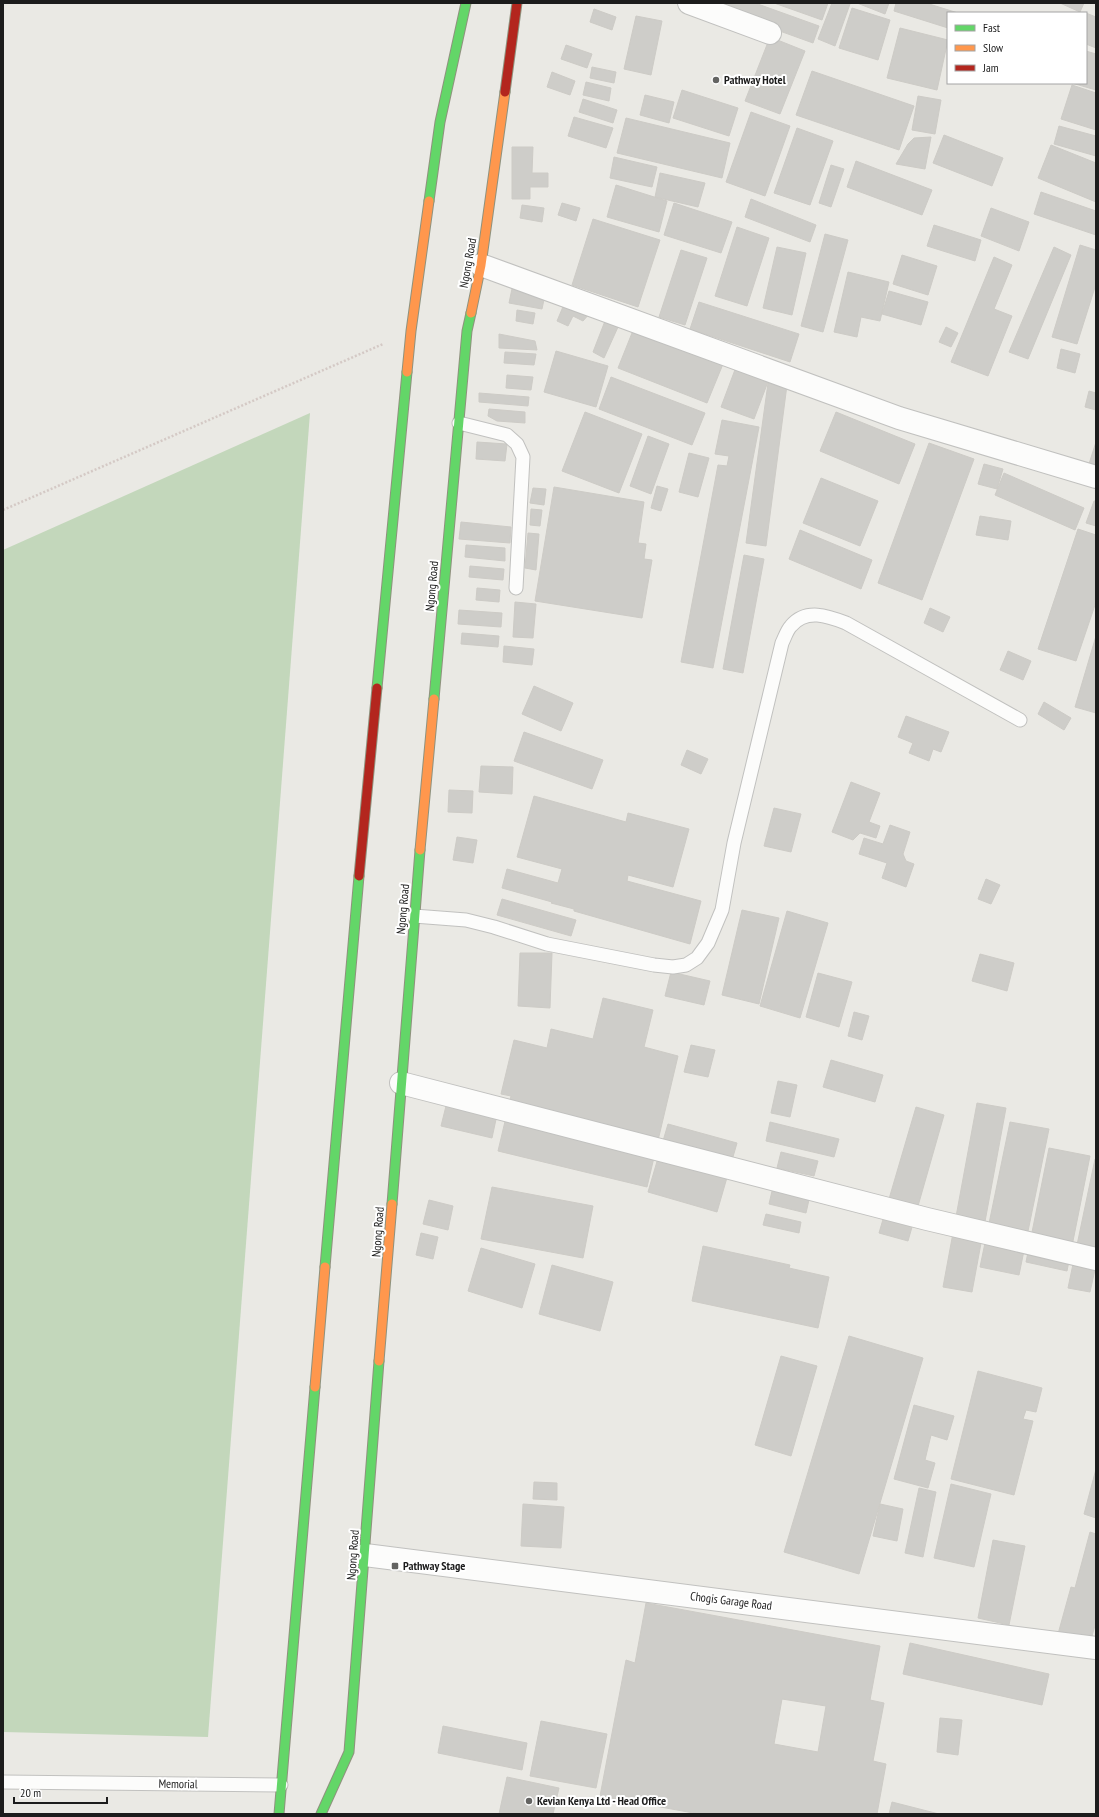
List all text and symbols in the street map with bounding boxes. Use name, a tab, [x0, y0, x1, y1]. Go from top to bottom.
legend	[947, 12, 1087, 84]
text: Fast	[983, 20, 1001, 35]
text: Slow	[983, 40, 1004, 55]
text: Jam	[982, 60, 999, 75]
place label: Pathway Hotel	[724, 72, 786, 87]
marker: Pathway Hotel	[711, 75, 721, 85]
street label: Ngong Road	[456, 237, 479, 289]
street label: Ngong Road	[422, 560, 441, 612]
street label: Ngong Road	[393, 883, 412, 935]
street label: Ngong Road	[368, 1206, 387, 1258]
street label: Ngong Road	[343, 1529, 362, 1581]
place label: Pathway Stage	[403, 1558, 465, 1573]
marker: Pathway Stage	[390, 1561, 400, 1571]
street label: Chogis Garage Road	[689, 1588, 773, 1613]
street label: Memorial	[158, 1776, 198, 1791]
scale bar	[14, 1779, 107, 1805]
text: 20 m	[20, 1785, 41, 1800]
place label: Kevian Kenya Ltd - Head Office	[537, 1793, 666, 1808]
marker: Kevian Kenya Ltd - Head Office	[524, 1796, 534, 1806]

